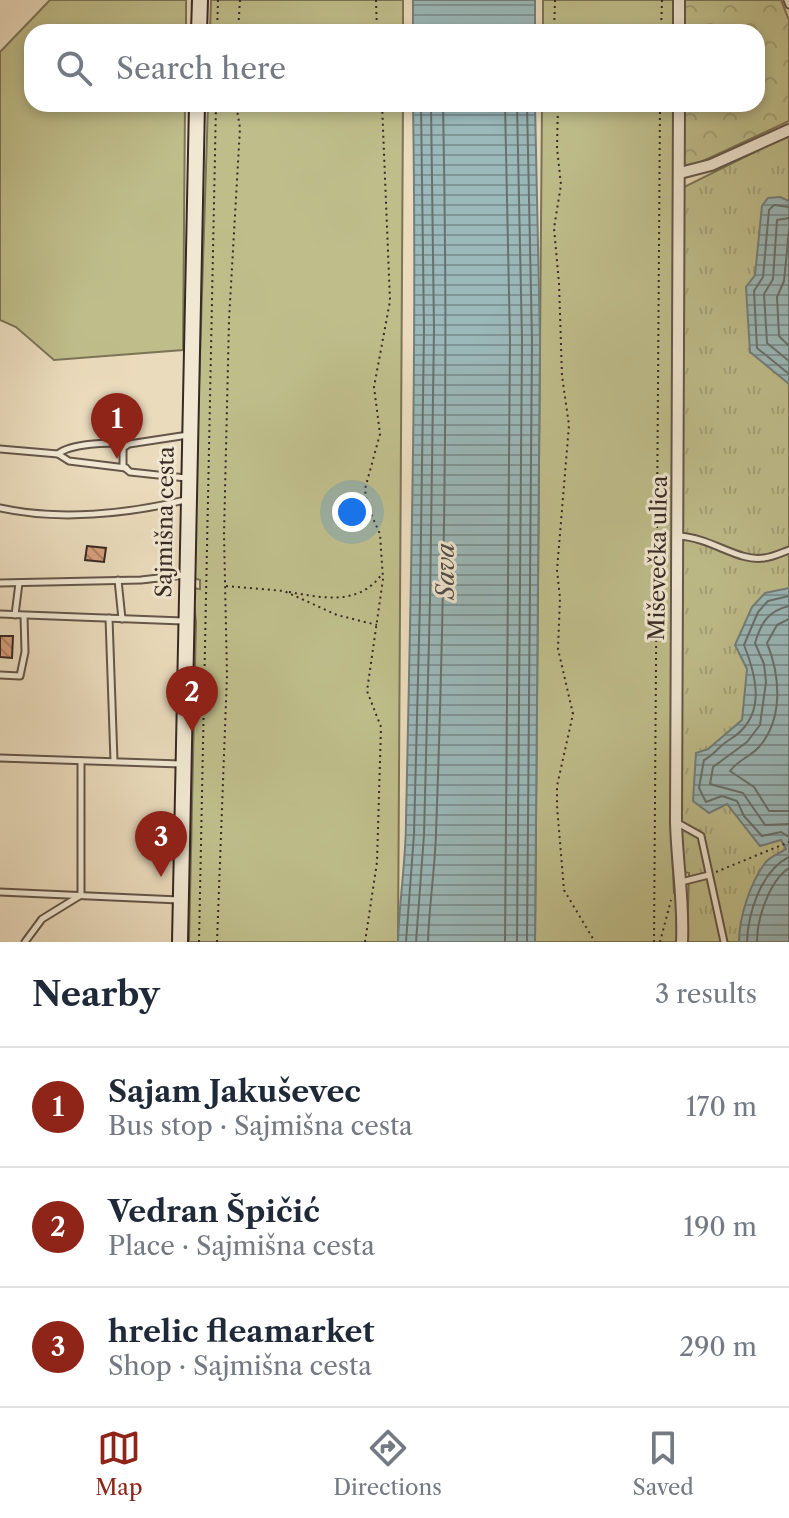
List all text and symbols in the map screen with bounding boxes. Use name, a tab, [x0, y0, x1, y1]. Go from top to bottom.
search box	[24, 24, 765, 112]
icon: search	[52, 46, 96, 90]
text: Search here	[116, 50, 286, 87]
pin: 1	[91, 393, 143, 459]
street label: Sajmišna cesta	[150, 446, 180, 598]
street label: Miševečka ulica	[643, 475, 673, 641]
your location	[332, 492, 372, 532]
water label: Sava	[431, 543, 460, 601]
pin: 2	[166, 666, 218, 732]
pin: 3	[135, 811, 187, 877]
text: Nearby	[32, 973, 160, 1015]
text: 3 results	[655, 978, 757, 1010]
text: Sajam Jakuševec	[108, 1073, 361, 1110]
text: 1	[52, 1091, 64, 1123]
text: 170 m	[686, 1091, 757, 1123]
text: Bus stop · Sajmišna cesta	[108, 1110, 413, 1142]
text: Vedran Špičić	[108, 1193, 320, 1230]
text: 2	[50, 1211, 66, 1243]
text: 190 m	[683, 1211, 757, 1243]
text: Place · Sajmišna cesta	[108, 1230, 375, 1262]
text: hrelic fleamarket	[108, 1313, 375, 1350]
text: 3	[51, 1331, 65, 1363]
text: 290 m	[679, 1331, 757, 1363]
text: Shop · Sajmišna cesta	[108, 1350, 372, 1382]
tab: Map	[95, 1426, 143, 1501]
tab: Directions	[333, 1426, 442, 1501]
tab: Saved	[633, 1426, 694, 1501]

